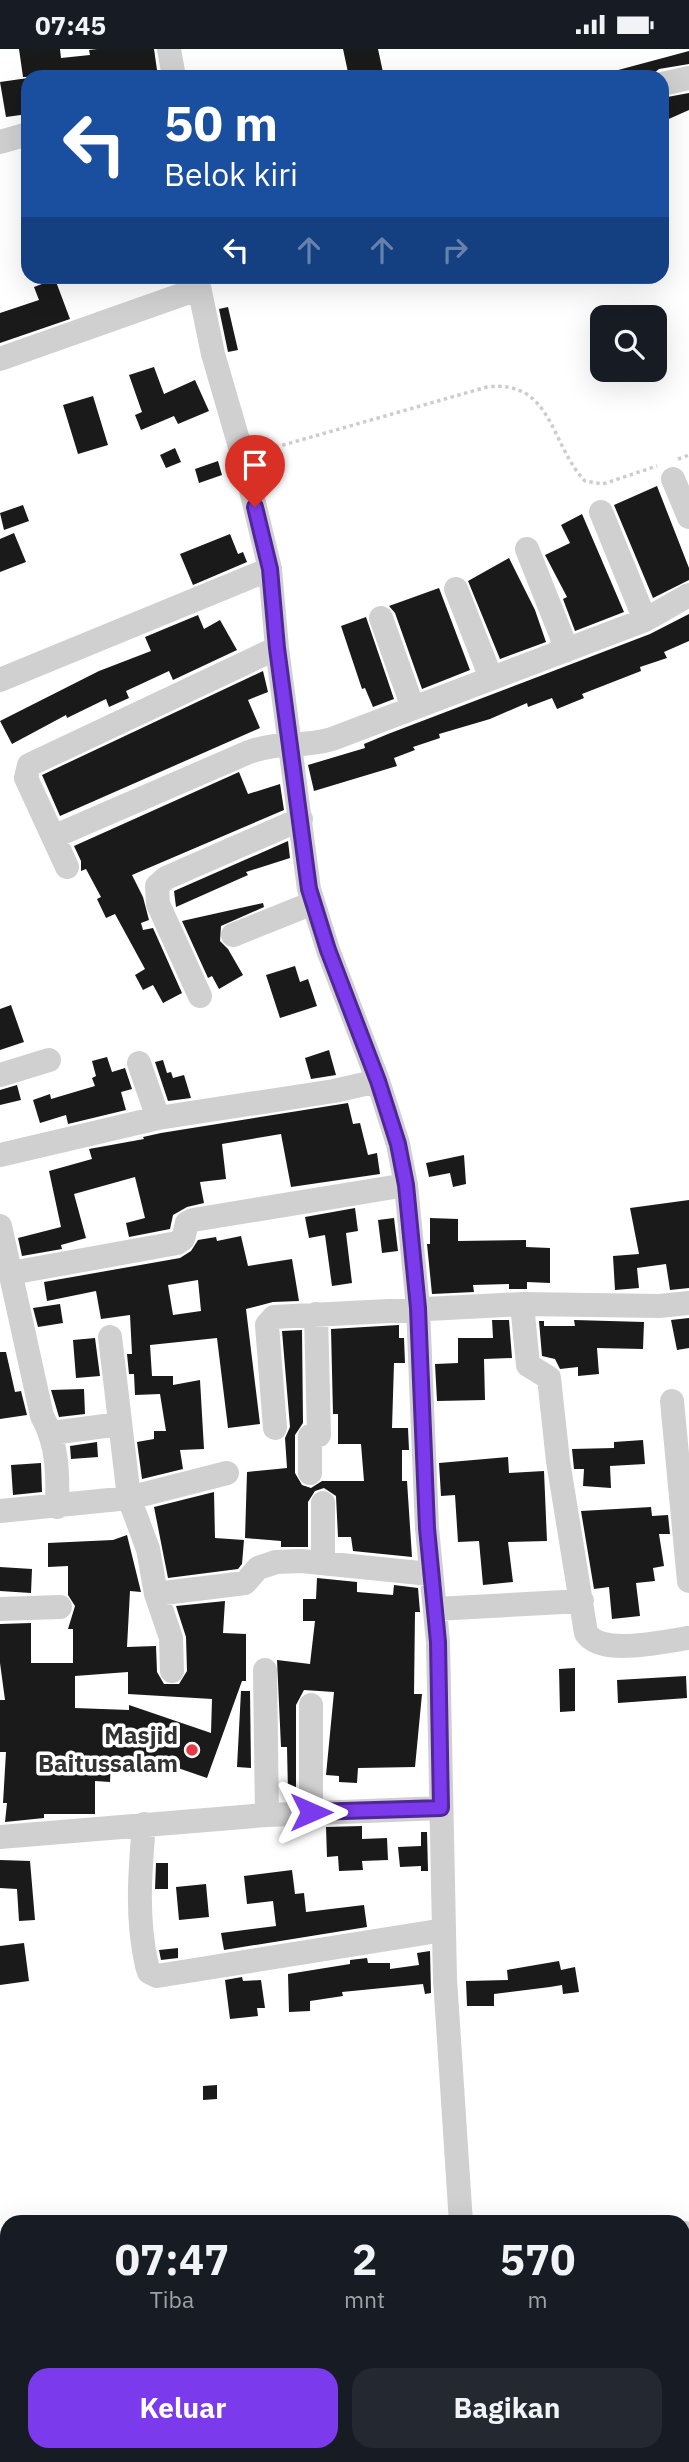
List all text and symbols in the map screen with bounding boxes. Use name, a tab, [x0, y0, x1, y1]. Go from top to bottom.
text: 07:45	[35, 8, 106, 42]
text: 50 m	[164, 91, 278, 154]
icon: left	[49, 98, 140, 189]
text: Belok kiri	[164, 153, 298, 195]
icon: left	[217, 231, 255, 269]
icon: ahead	[290, 231, 328, 269]
icon: ahead	[363, 231, 401, 269]
icon: right	[436, 231, 474, 269]
map controls	[590, 305, 667, 382]
button: search	[590, 305, 667, 382]
pin	[225, 435, 285, 507]
icon: arrive	[236, 446, 274, 484]
place label: Masjid Baitussalam	[38, 1719, 178, 1779]
marker: Masjid Baitussalam	[184, 1742, 200, 1758]
position arrow	[274, 1775, 348, 1849]
text: 07:47	[115, 2232, 229, 2287]
text: 2	[352, 2232, 377, 2287]
text: 570	[500, 2232, 575, 2287]
text: Tiba	[150, 2284, 194, 2314]
text: mnt	[344, 2284, 385, 2314]
text: m	[528, 2284, 548, 2314]
button: Keluar	[28, 2368, 338, 2448]
button: Bagikan	[352, 2368, 662, 2448]

